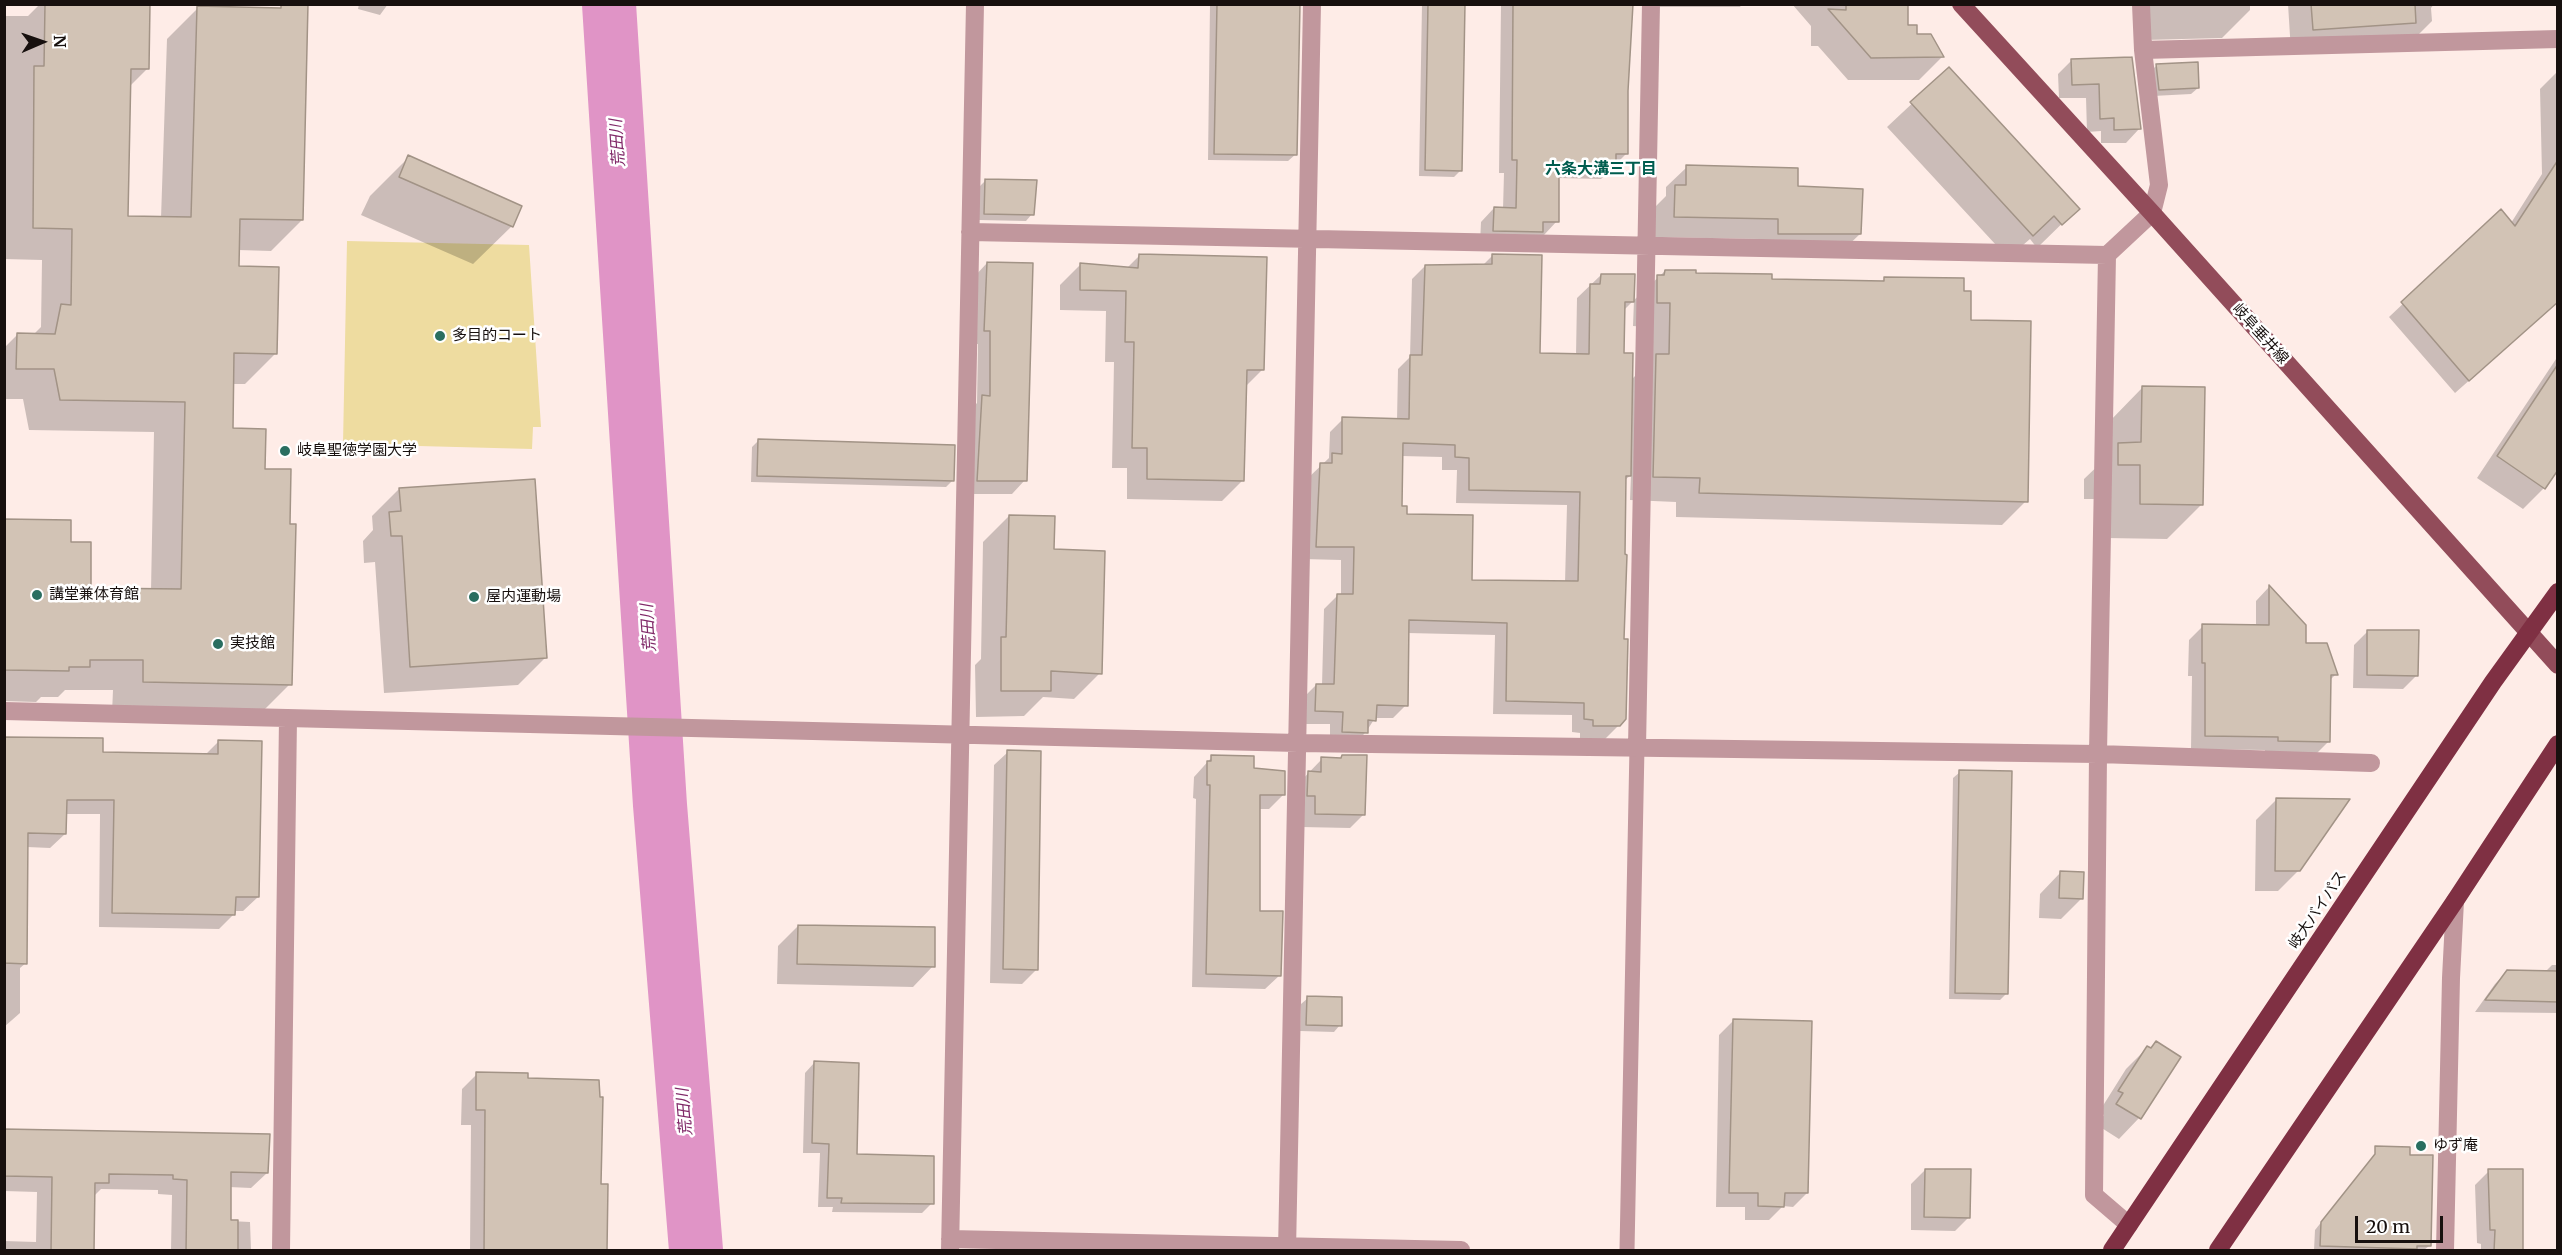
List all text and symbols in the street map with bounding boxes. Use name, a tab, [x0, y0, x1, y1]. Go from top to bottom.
north arrow	[12, 12, 72, 72]
text: N	[50, 35, 70, 48]
water label: 荒田川	[607, 118, 629, 168]
district label: 六条大溝三丁目	[1545, 159, 1657, 179]
street label: 岐阜垂井線	[2228, 300, 2292, 368]
place label: 多目的コート	[452, 327, 542, 345]
marker: 多目的コート	[433, 329, 447, 343]
place label: 岐阜聖徳学園大学	[297, 442, 417, 460]
marker: 岐阜聖徳学園大学	[278, 444, 292, 458]
place label: 講堂兼体育館	[49, 586, 139, 604]
marker: 講堂兼体育館	[30, 588, 44, 602]
place label: 屋内運動場	[486, 588, 561, 606]
marker: 屋内運動場	[467, 590, 481, 604]
water label: 荒田川	[638, 603, 660, 653]
place label: 実技館	[230, 635, 275, 653]
marker: 実技館	[211, 637, 225, 651]
street label: 岐大バイパス	[2285, 868, 2351, 952]
water label: 荒田川	[673, 1087, 697, 1137]
place label: ゆず庵	[2433, 1137, 2478, 1155]
marker: ゆず庵	[2414, 1139, 2428, 1153]
scale bar	[2358, 1204, 2446, 1242]
text: 20 m	[2366, 1215, 2410, 1238]

